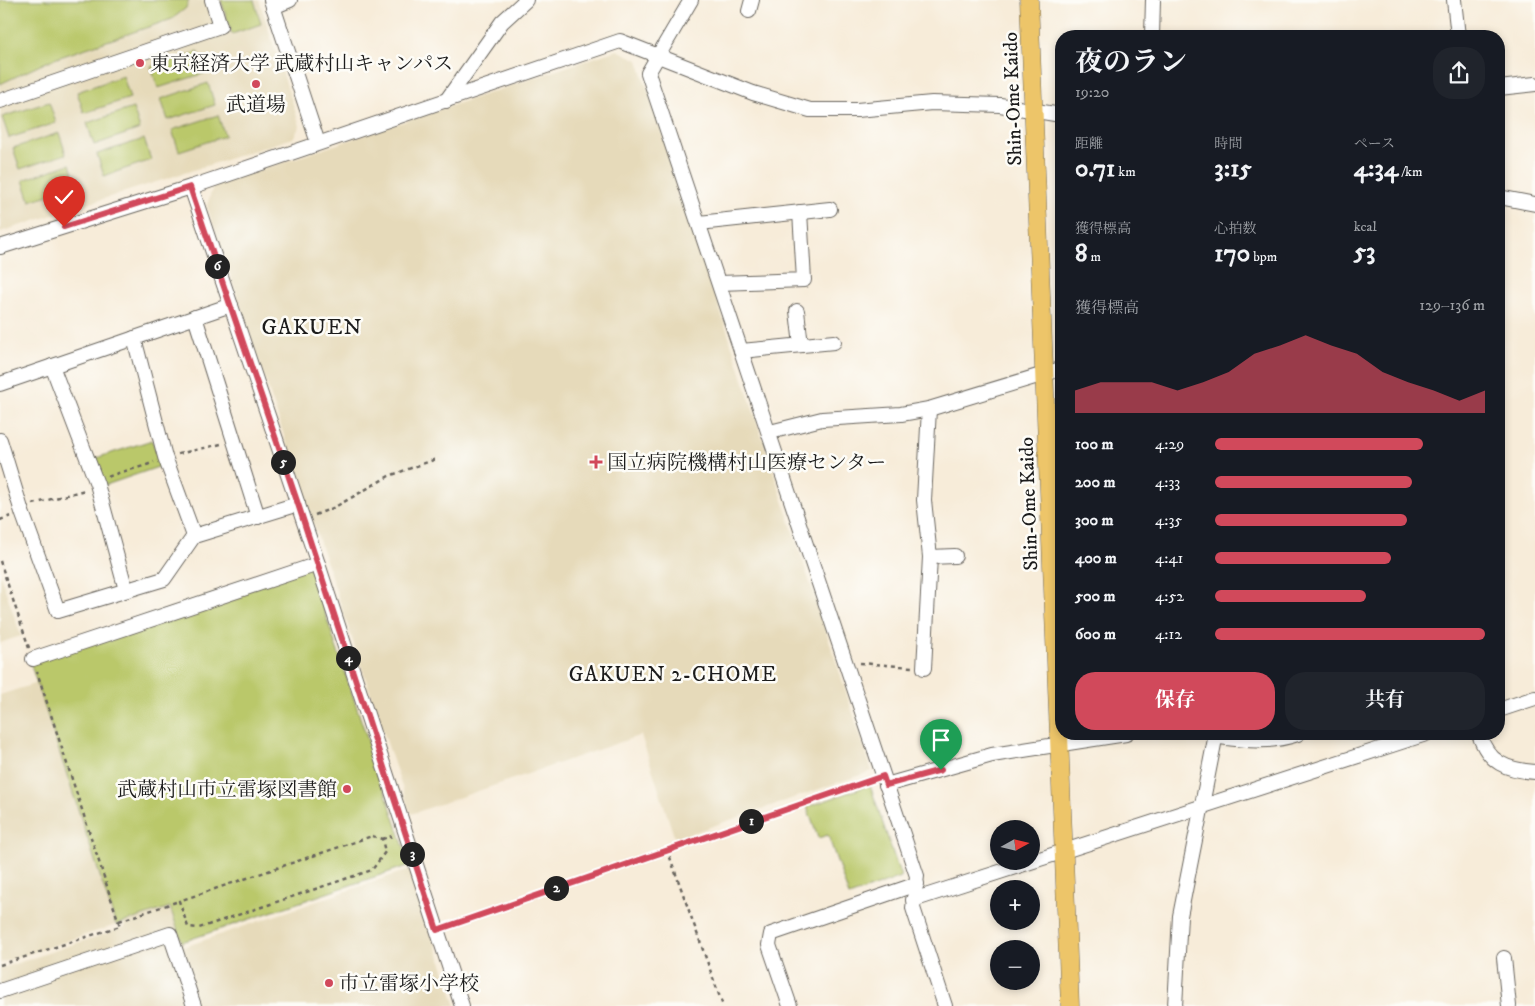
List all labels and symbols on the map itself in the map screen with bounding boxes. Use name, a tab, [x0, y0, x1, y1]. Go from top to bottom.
street label: Shin-Ome Kaido	[999, 32, 1028, 166]
place label: 東京経済大学 武蔵村山キャンパス	[150, 52, 453, 77]
marker: 東京経済大学 武蔵村山キャンパス	[134, 57, 146, 69]
marker: 武道場	[250, 78, 262, 90]
place label: 武道場	[226, 93, 286, 118]
pin	[43, 176, 85, 227]
pin: 6	[204, 254, 230, 278]
district label: GAKUEN	[261, 314, 363, 341]
street label: Shin-Ome Kaido	[1015, 437, 1044, 571]
pin: 5	[270, 450, 296, 474]
place label: 国立病院機構村山医療センター	[607, 451, 886, 476]
marker: 国立病院機構村山医療センター	[589, 455, 603, 469]
pin: 4	[336, 646, 360, 670]
district label: GAKUEN 2-CHOME	[569, 662, 777, 688]
pin	[920, 719, 962, 770]
place label: 武蔵村山市立雷塚図書館	[117, 778, 337, 803]
marker: 武蔵村山市立雷塚図書館	[341, 783, 353, 795]
pin: 1	[738, 808, 764, 834]
north arrow	[990, 820, 1040, 870]
pin: 3	[400, 842, 424, 866]
pin: 2	[544, 876, 568, 900]
place label: 市立雷塚小学校	[339, 972, 479, 997]
marker: 市立雷塚小学校	[323, 977, 335, 989]

